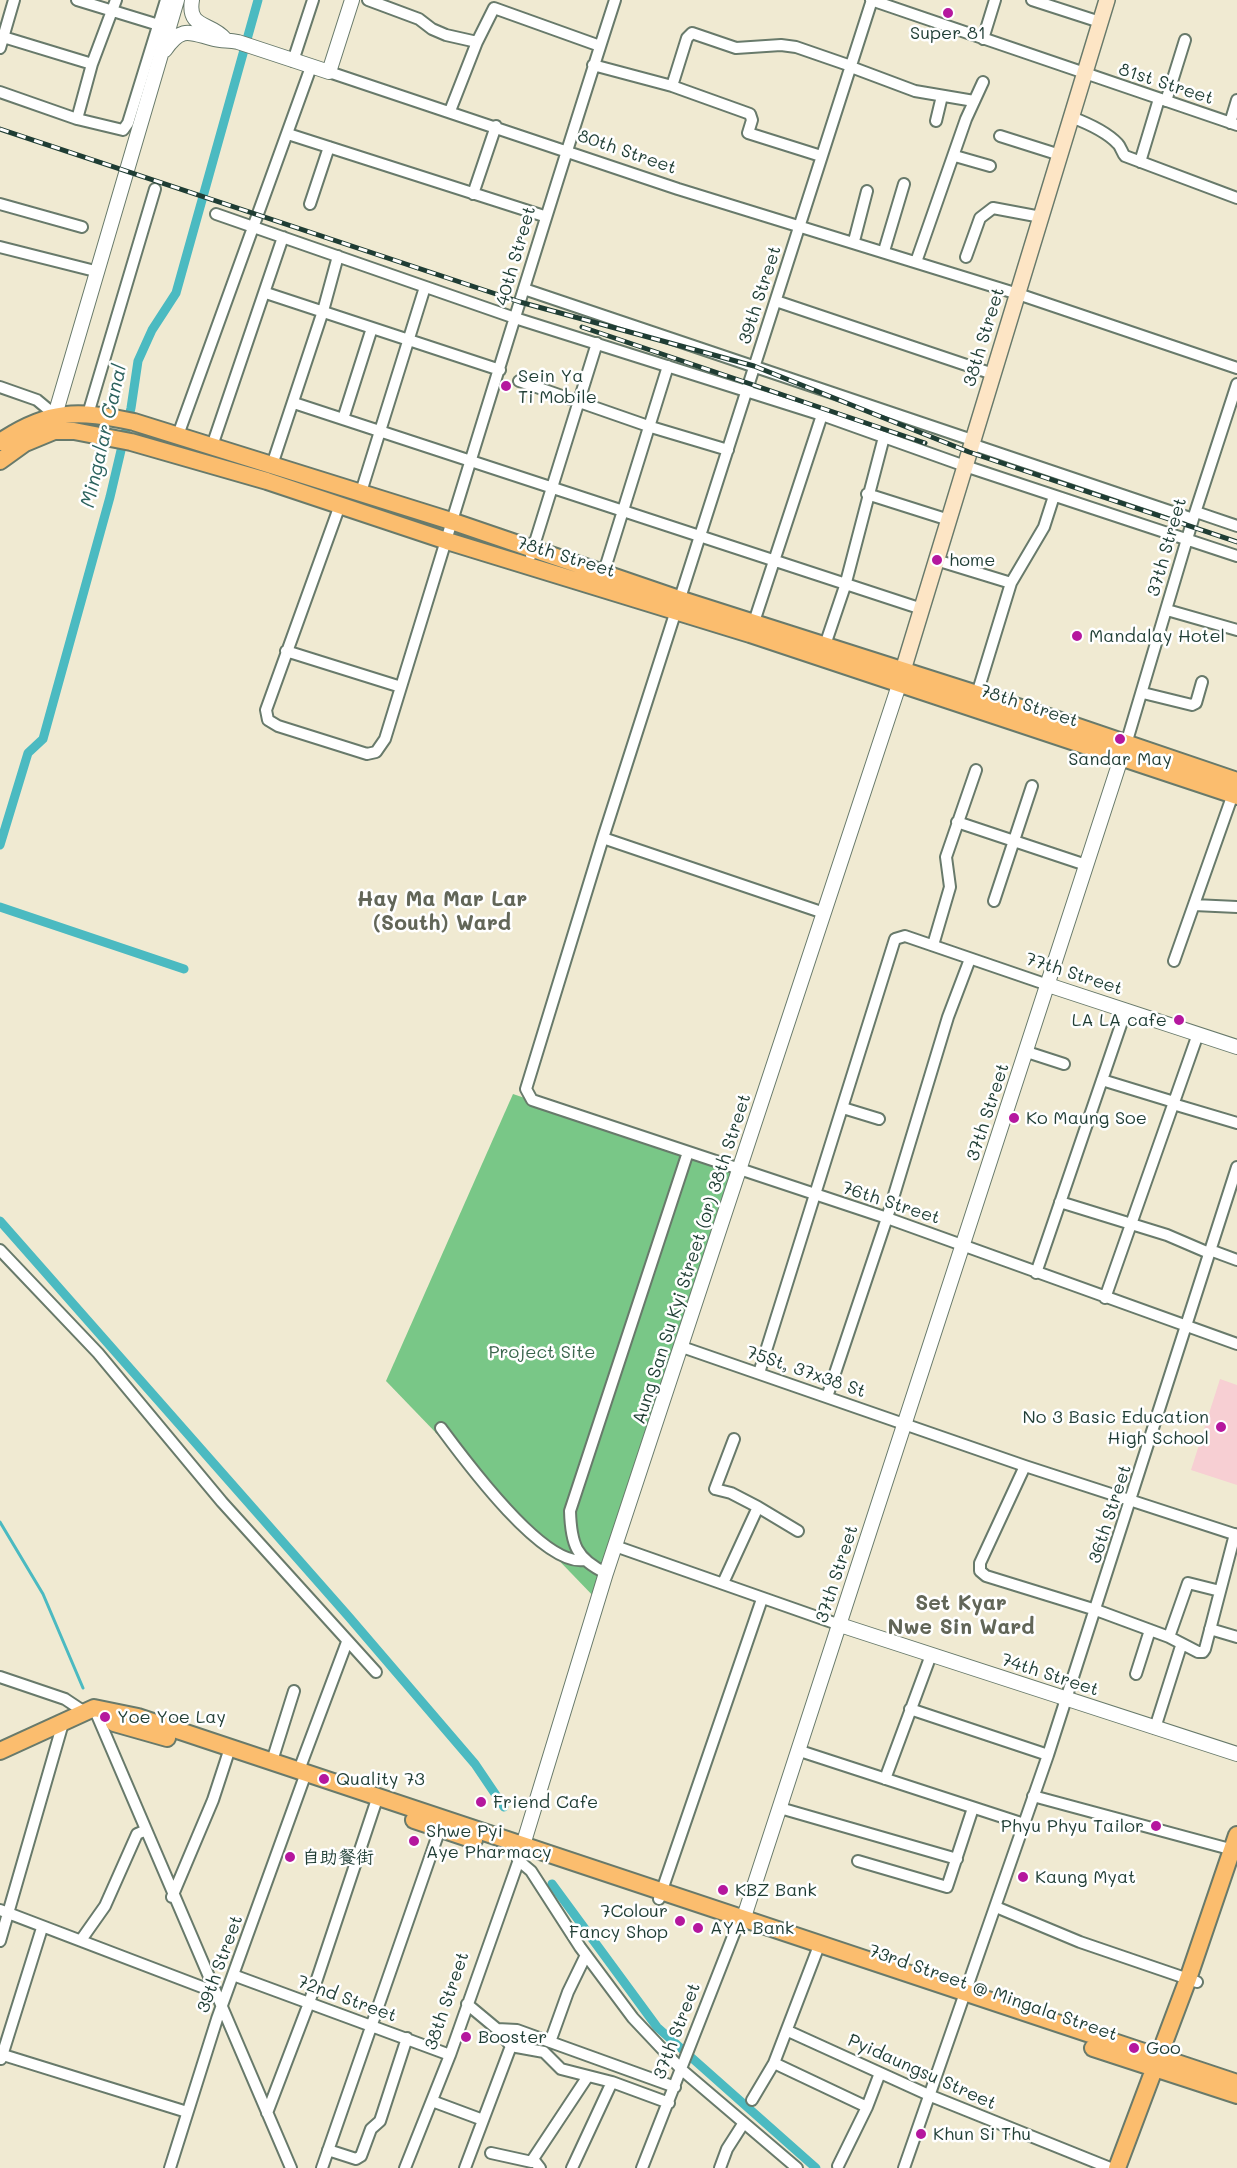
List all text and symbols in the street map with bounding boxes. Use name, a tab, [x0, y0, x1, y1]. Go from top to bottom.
marker: Super 81	[941, 6, 955, 20]
place label: Super 81	[910, 22, 986, 44]
street label: 81st Street	[1116, 58, 1216, 110]
street label: 80th Street	[575, 125, 679, 179]
street label: 40th Street	[491, 204, 541, 308]
street label: 39th Street	[734, 243, 786, 347]
street label: 38th Street	[959, 285, 1009, 389]
water label: Mingalar Canal	[76, 362, 132, 510]
place label: Sein Ya Ti Mobile	[518, 365, 597, 407]
marker: Sein Ya Ti Mobile	[499, 379, 513, 393]
street label: 37th Street	[1143, 495, 1191, 599]
street label: 78th Street	[514, 532, 618, 582]
place label: home	[949, 549, 995, 571]
marker: home	[930, 553, 944, 567]
place label: Mandalay Hotel	[1089, 625, 1225, 647]
marker: Mandalay Hotel	[1070, 629, 1084, 643]
street label: 78th Street	[977, 680, 1081, 732]
marker: Sandar May	[1113, 732, 1127, 746]
place label: Sandar May	[1068, 748, 1172, 770]
district label: Hay Ma Mar Lar (South) Ward	[357, 887, 527, 937]
street label: 77th Street	[1023, 948, 1125, 1000]
place label: LA LA cafe	[1072, 1009, 1167, 1031]
marker: LA LA cafe	[1172, 1013, 1186, 1027]
street label: 37th Street	[962, 1060, 1014, 1164]
street label: Aung San Su Kyi Street (or) 38th Street	[628, 1091, 756, 1427]
place label: Ko Maung Soe	[1026, 1107, 1147, 1129]
marker: Ko Maung Soe	[1007, 1111, 1021, 1125]
street label: 76th Street	[839, 1177, 943, 1229]
park label: Project Site	[489, 1341, 595, 1363]
street label: 75St, 37x38 St	[744, 1341, 868, 1403]
place label: No 3 Basic Education High School	[1023, 1406, 1209, 1448]
marker: No 3 Basic Education High School	[1214, 1420, 1228, 1434]
street label: 36th Street	[1084, 1462, 1136, 1566]
street label: 37th Street	[811, 1522, 863, 1626]
district label: Set Kyar Nwe Sin Ward	[887, 1591, 1035, 1641]
street label: 74th Street	[998, 1649, 1102, 1701]
place label: Yoe Yoe Lay	[117, 1706, 226, 1728]
marker: Yoe Yoe Lay	[98, 1710, 112, 1724]
place label: Quality 73	[336, 1768, 425, 1790]
marker: Quality 73	[317, 1772, 331, 1786]
place label: Friend Cafe	[493, 1791, 598, 1813]
marker: Friend Cafe	[474, 1795, 488, 1809]
place label: Phyu Phyu Tailor	[1001, 1815, 1144, 1837]
marker: Phyu Phyu Tailor	[1149, 1819, 1163, 1833]
place label: Shwe Pyi Aye Pharmacy	[426, 1820, 552, 1862]
marker: Shwe Pyi Aye Pharmacy	[407, 1834, 421, 1848]
place label: 自助餐街	[302, 1846, 374, 1868]
marker: 自助餐街	[283, 1850, 297, 1864]
place label: Kaung Myat	[1035, 1866, 1136, 1888]
marker: Kaung Myat	[1016, 1870, 1030, 1884]
place label: KBZ Bank	[735, 1879, 817, 1901]
marker: KBZ Bank	[716, 1883, 730, 1897]
place label: 7Colour Fancy Shop	[569, 1900, 668, 1942]
street label: 39th Street	[192, 1912, 248, 2016]
marker: 7Colour Fancy Shop	[673, 1914, 687, 1928]
place label: AYA Bank	[710, 1917, 794, 1939]
marker: AYA Bank	[691, 1921, 705, 1935]
street label: 73rd Street @ Mingala Street	[866, 1940, 1120, 2046]
street label: 38th Street	[420, 1949, 474, 2053]
street label: 72nd Street	[294, 1971, 400, 2027]
street label: 37th Street	[649, 1980, 705, 2082]
place label: Booster	[478, 2026, 547, 2048]
marker: Booster	[459, 2030, 473, 2044]
street label: Pyidaungsu Street	[844, 2030, 1000, 2114]
place label: Goo	[1146, 2037, 1181, 2059]
marker: Goo	[1127, 2041, 1141, 2055]
place label: Khun Si Thu	[933, 2123, 1031, 2145]
marker: Khun Si Thu	[914, 2127, 928, 2141]

